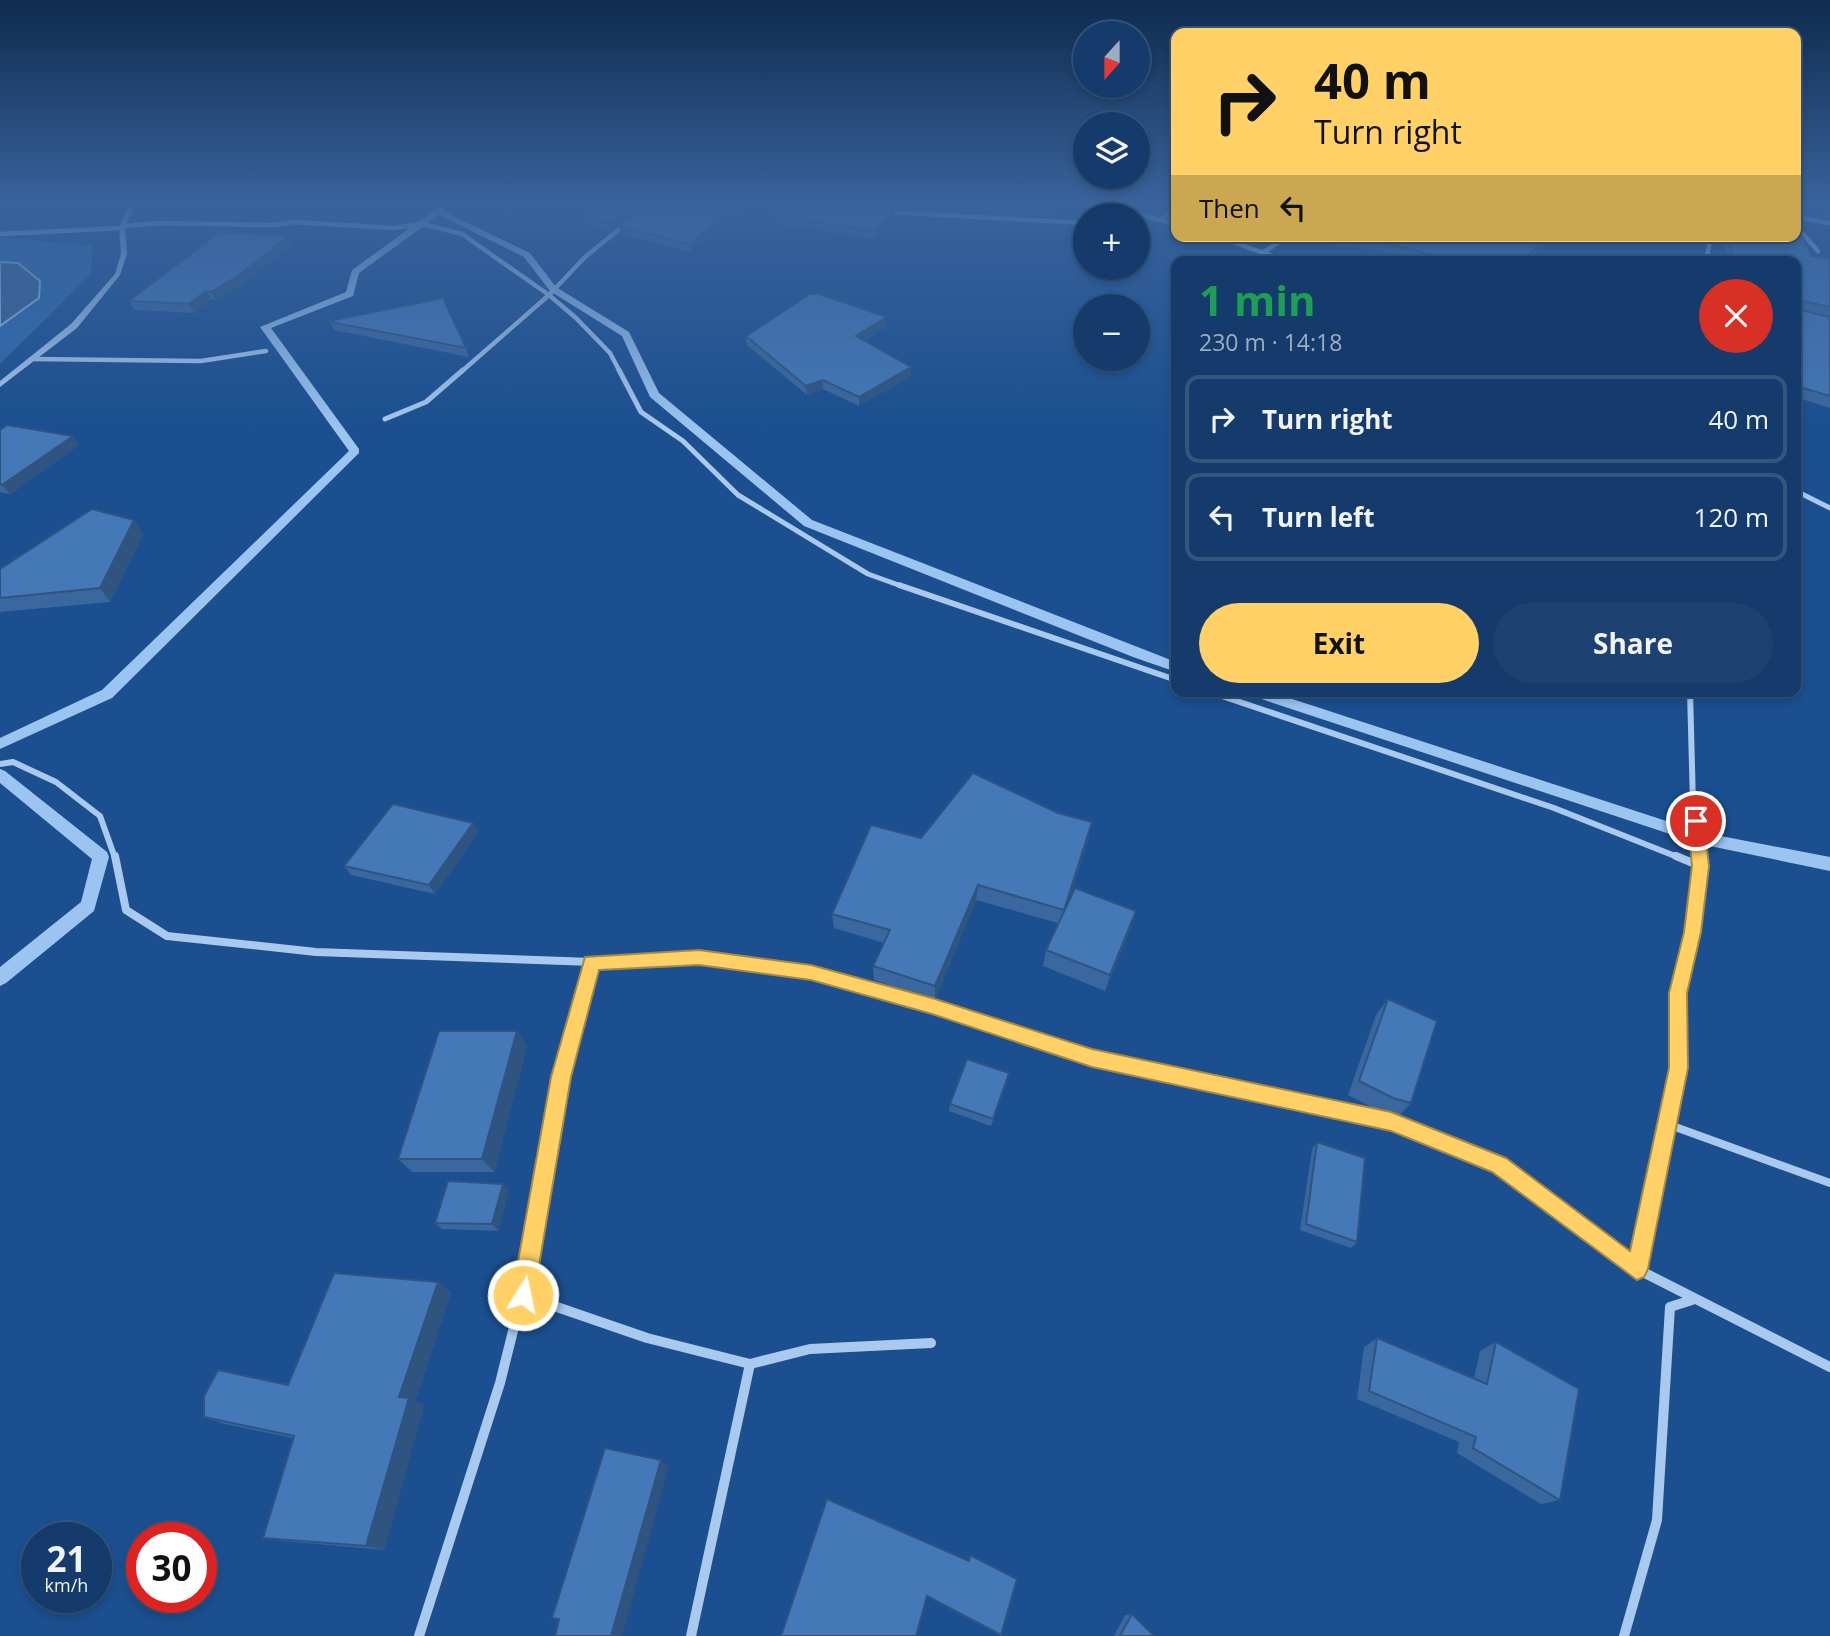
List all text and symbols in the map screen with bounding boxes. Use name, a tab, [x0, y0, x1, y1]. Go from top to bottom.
north arrow	[1073, 21, 1150, 98]
map controls	[1073, 21, 1150, 371]
text: 40 m	[1314, 47, 1431, 113]
icon: right	[1199, 56, 1290, 147]
text: Turn right	[1314, 110, 1462, 153]
button: layers	[1073, 112, 1150, 189]
icon: left	[1274, 189, 1312, 227]
text: Then	[1199, 190, 1260, 226]
button: +	[1073, 203, 1150, 280]
text: 1 min	[1199, 271, 1316, 328]
button: close	[1699, 279, 1773, 353]
button: −	[1073, 294, 1150, 371]
text: 230 m · 14:18	[1199, 326, 1342, 358]
icon: right	[1203, 400, 1241, 438]
text: Turn right	[1262, 401, 1393, 437]
text: 40 m	[1708, 401, 1769, 437]
icon: left	[1203, 498, 1241, 536]
text: Turn left	[1262, 499, 1374, 535]
text: 120 m	[1694, 499, 1769, 535]
button: Exit	[1199, 603, 1479, 683]
button: Share	[1493, 603, 1773, 683]
pin	[1666, 791, 1726, 851]
icon: arrive	[1677, 802, 1715, 840]
position arrow	[486, 1258, 560, 1332]
speed limit sign: 30	[126, 1522, 217, 1613]
text: 21	[46, 1535, 87, 1582]
text: km/h	[45, 1573, 88, 1597]

